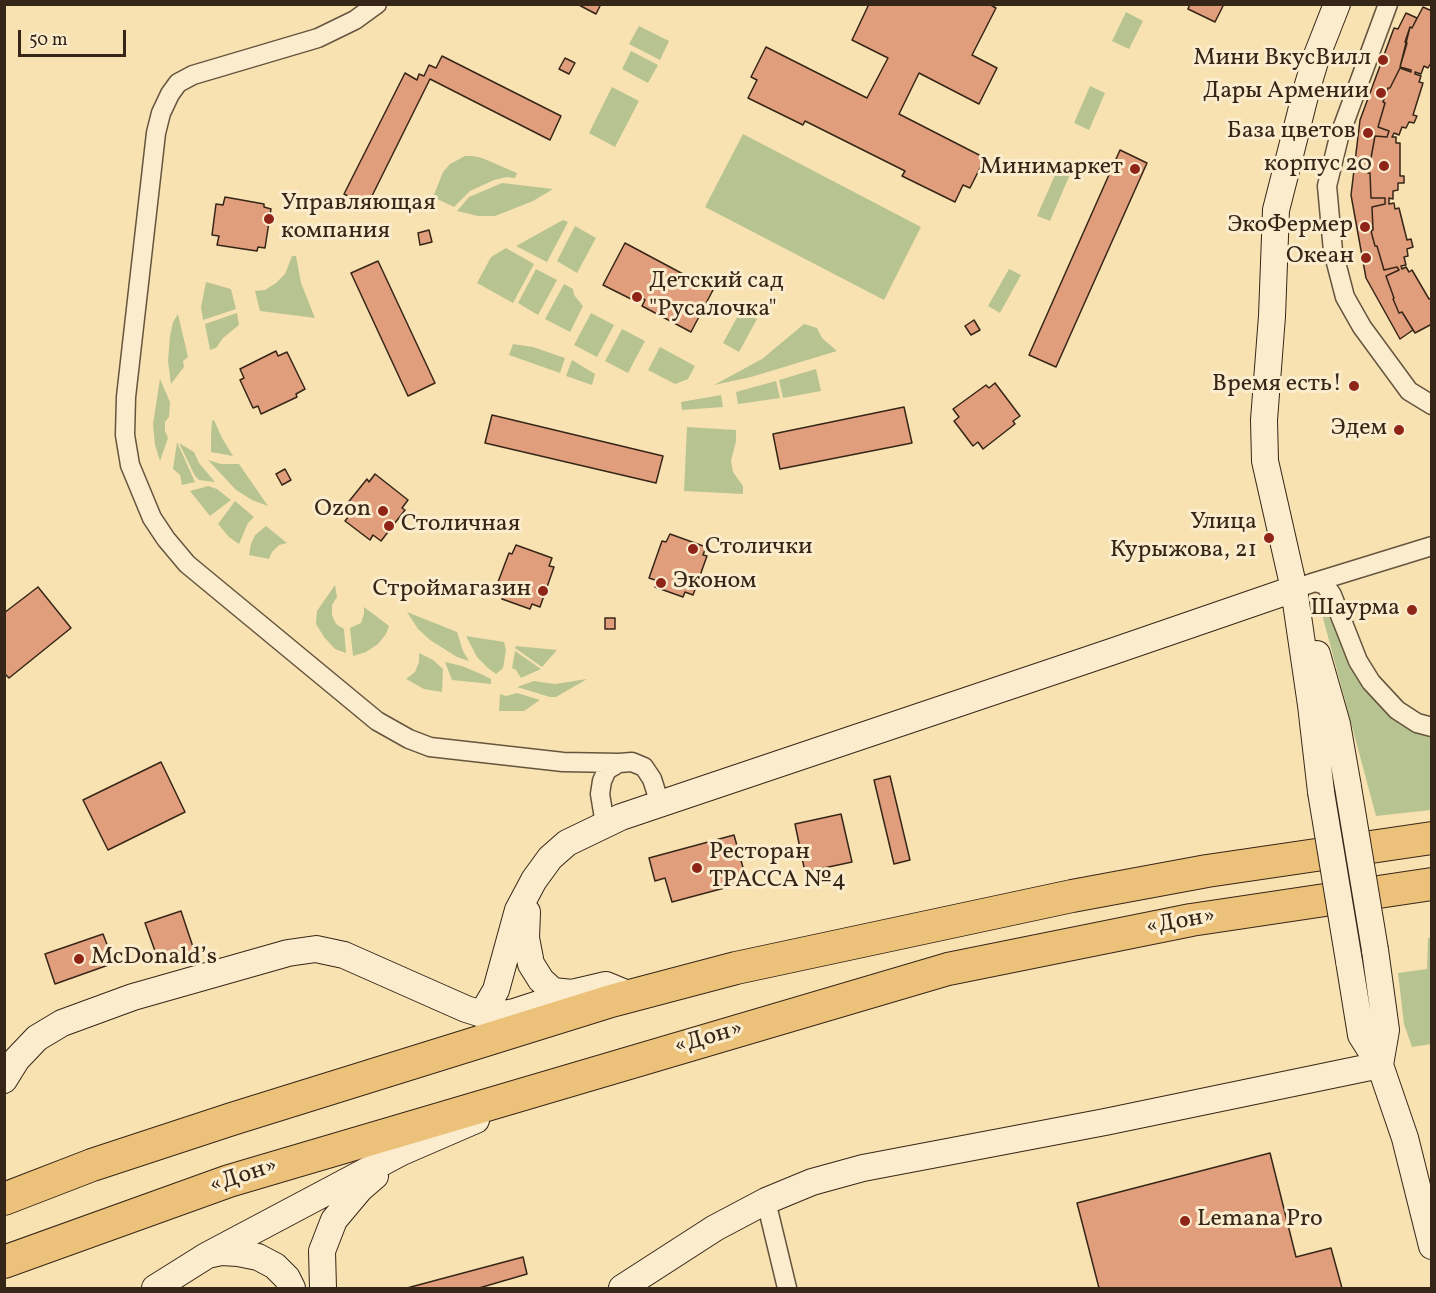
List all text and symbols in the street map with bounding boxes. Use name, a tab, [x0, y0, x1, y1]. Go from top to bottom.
scale bar	[21, 18, 129, 56]
text: 50 m	[29, 28, 68, 53]
place label: Мини ВкусВилл	[1193, 46, 1371, 74]
marker: Мини ВкусВилл	[1376, 53, 1390, 67]
place label: Дары Армении	[1203, 79, 1369, 107]
marker: Дары Армении	[1374, 86, 1388, 100]
place label: База цветов	[1227, 119, 1356, 147]
marker: База цветов	[1361, 126, 1375, 140]
place label: корпус 20	[1264, 152, 1372, 180]
place label: Минимаркет	[980, 155, 1123, 183]
marker: корпус 20	[1377, 159, 1391, 173]
marker: Минимаркет	[1128, 162, 1142, 176]
place label: Управляющая компания	[281, 191, 436, 247]
marker: Управляющая компания	[262, 212, 276, 226]
place label: ЭкоФермер	[1227, 213, 1353, 241]
marker: ЭкоФермер	[1358, 220, 1372, 234]
place label: Океан	[1286, 244, 1354, 272]
marker: Океан	[1359, 251, 1373, 265]
place label: Детский сад "Русалочка"	[649, 269, 783, 325]
marker: Детский сад "Русалочка"	[630, 290, 644, 304]
place label: Время есть!	[1212, 372, 1342, 400]
marker: Время есть!	[1347, 379, 1361, 393]
place label: Эдем	[1331, 416, 1387, 444]
marker: Эдем	[1392, 423, 1406, 437]
place label: Ozon	[314, 497, 371, 525]
marker: Ozon	[376, 504, 390, 518]
place label: Улица Курыжова, 21	[1110, 510, 1257, 566]
place label: Столичная	[401, 512, 520, 540]
marker: Столичная	[382, 519, 396, 533]
marker: Улица Курыжова, 21	[1262, 531, 1276, 545]
place label: Столички	[705, 535, 813, 563]
marker: Столички	[686, 542, 700, 556]
place label: Эконом	[673, 569, 756, 597]
marker: Эконом	[654, 576, 668, 590]
place label: Строймагазин	[373, 577, 531, 605]
marker: Строймагазин	[536, 584, 550, 598]
place label: Шаурма	[1310, 596, 1400, 624]
marker: Шаурма	[1405, 603, 1419, 617]
place label: Ресторан ТРАССА №4	[709, 840, 846, 896]
marker: Ресторан ТРАССА №4	[690, 861, 704, 875]
street label: «Дон»	[1144, 903, 1218, 943]
place label: McDonald’s	[91, 945, 217, 973]
marker: McDonald’s	[72, 952, 86, 966]
street label: «Дон»	[672, 1016, 746, 1062]
street label: «Дон»	[207, 1153, 281, 1201]
place label: Lemana Pro	[1197, 1207, 1323, 1235]
marker: Lemana Pro	[1178, 1214, 1192, 1228]

